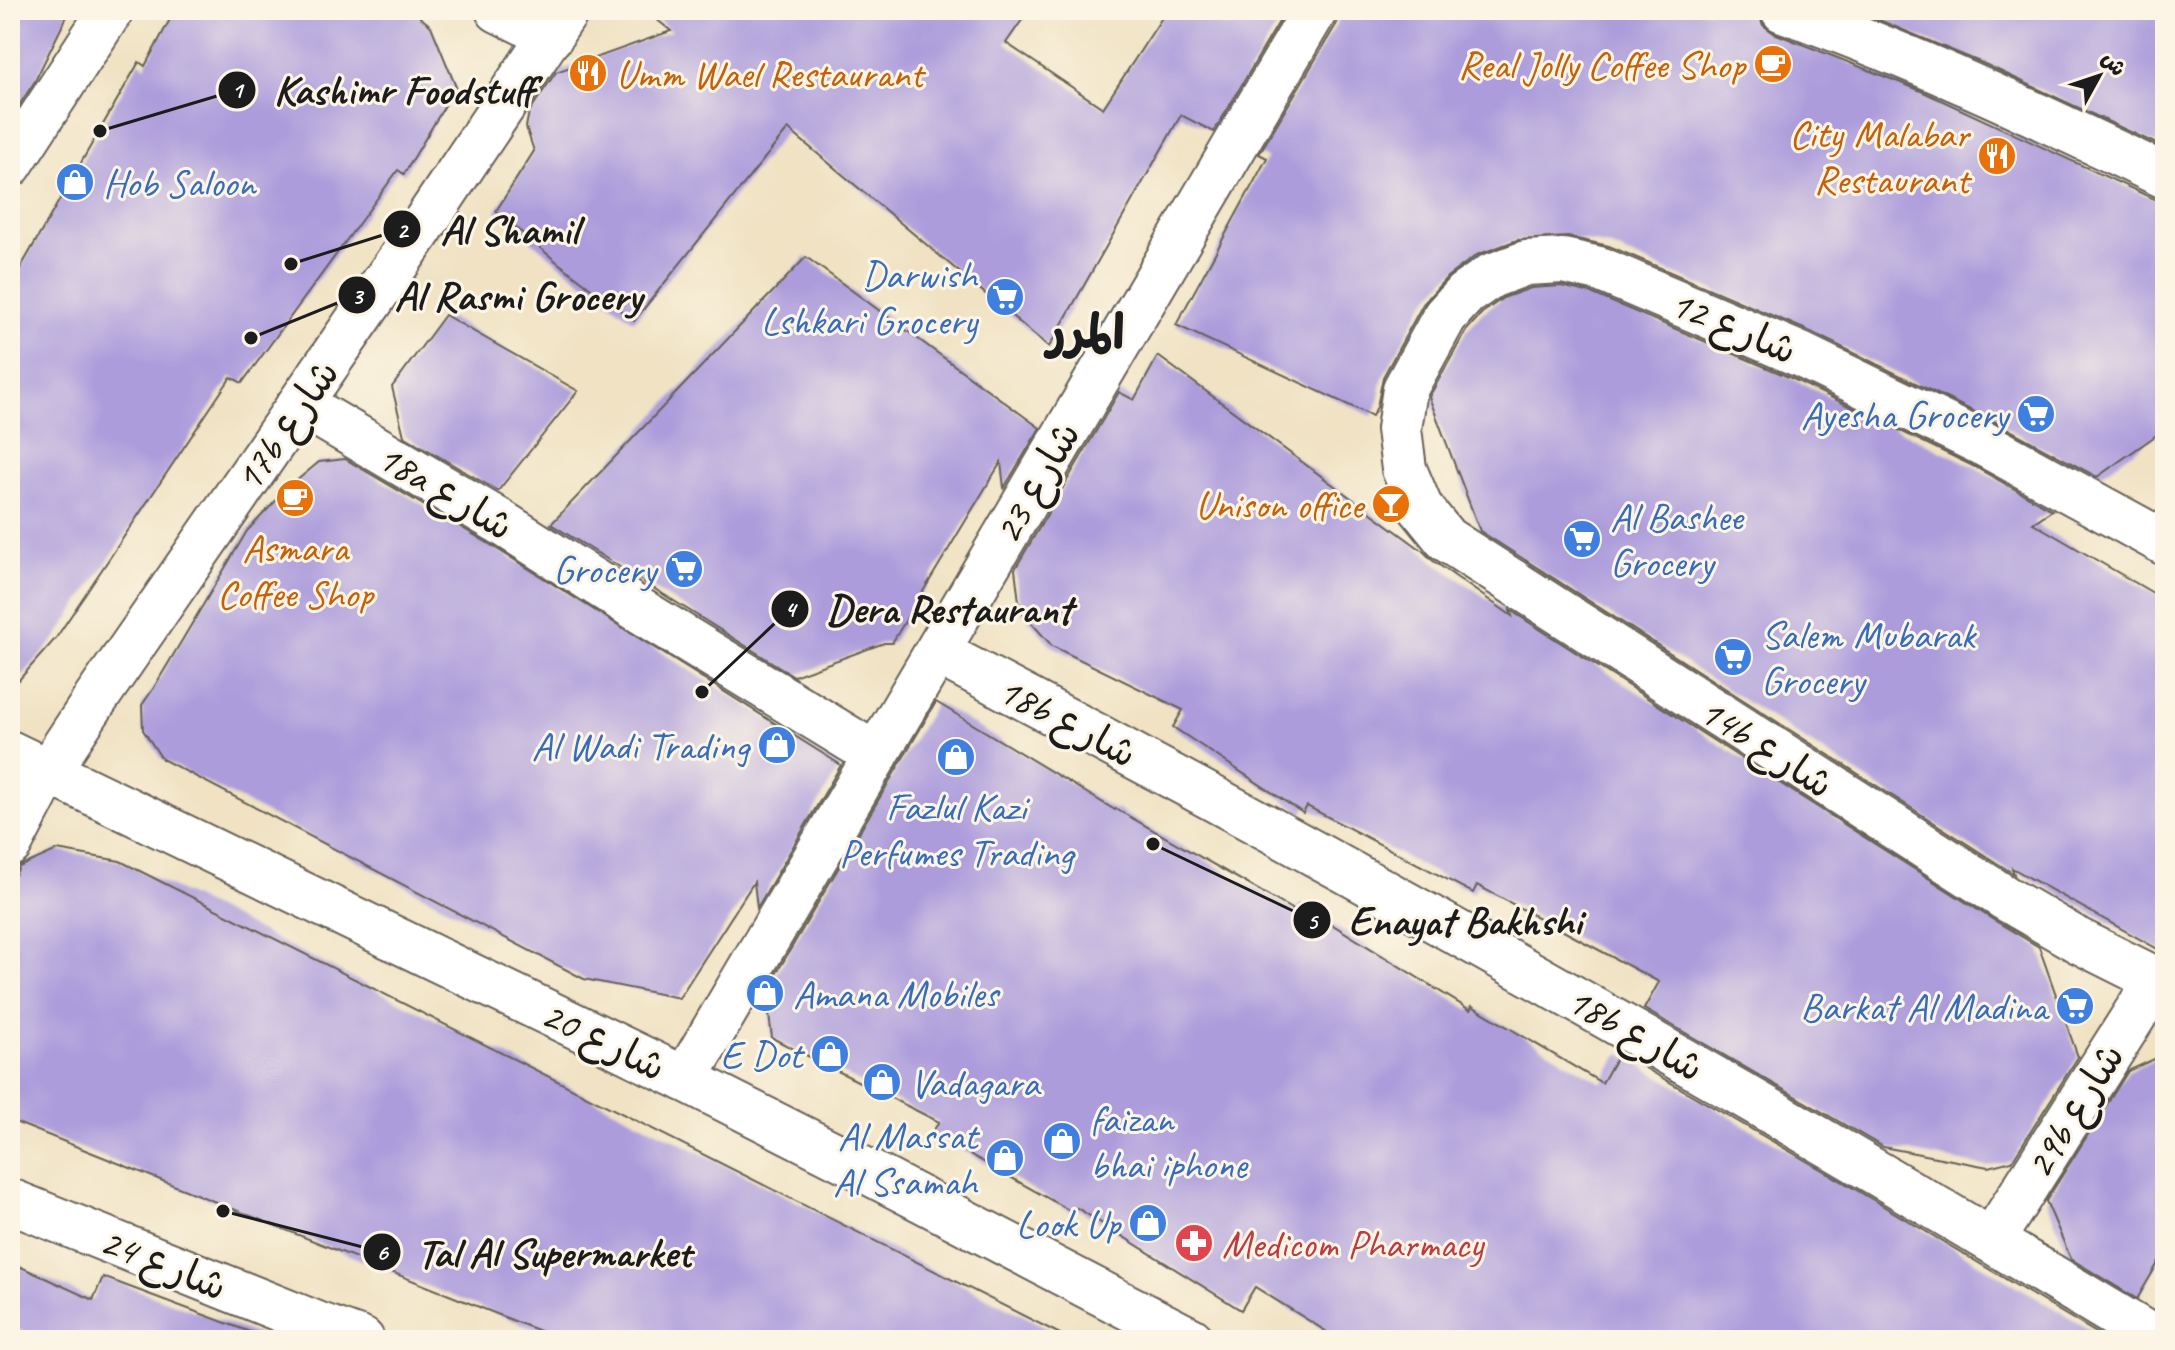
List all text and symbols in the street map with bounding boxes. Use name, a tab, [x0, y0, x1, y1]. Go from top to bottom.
north arrow	[2059, 36, 2139, 116]
place label: Real Jolly Coffee Shop	[1458, 40, 1748, 90]
cafe icon: Real Jolly Coffee Shop	[1752, 43, 1794, 85]
text: ش	[2095, 46, 2132, 82]
place label: Umm Wael Restaurant	[616, 49, 927, 99]
restaurant icon: Umm Wael Restaurant	[567, 52, 609, 94]
callout: Kashimr Foodstuff	[217, 57, 550, 123]
text: Kashimr Foodstuff	[274, 64, 543, 117]
text: 1	[232, 75, 246, 105]
place label: City Malabar Restaurant	[1789, 109, 1973, 205]
restaurant icon: City Malabar Restaurant	[1976, 135, 2018, 177]
place label: Hob Saloon	[103, 158, 257, 208]
shop icon: Hob Saloon	[54, 161, 96, 203]
callout: Al Shamil	[382, 196, 595, 262]
text: Al Shamil	[440, 204, 586, 257]
text: 2	[397, 215, 410, 245]
place label: Darwish Lshkari Grocery	[761, 250, 979, 346]
callout: Al Rasmi Grocery	[337, 262, 658, 328]
text: Al Rasmi Grocery	[394, 270, 645, 323]
supermarket icon: Darwish Lshkari Grocery	[984, 276, 1026, 318]
street label: شارع 12	[1662, 278, 1804, 378]
text: 3	[352, 281, 365, 311]
district label: المرر	[1043, 302, 1125, 362]
street label: 17b شارع	[223, 350, 352, 502]
place label: Ayesha Grocery	[1801, 390, 2011, 440]
supermarket icon: Ayesha Grocery	[2015, 393, 2057, 435]
street label: شارع 23	[982, 413, 1093, 553]
street label: 18a شارع	[367, 432, 523, 554]
cafe icon: Asmara Coffee Shop	[274, 477, 316, 519]
place label: Unison office	[1195, 480, 1366, 530]
bar icon: Unison office	[1370, 483, 1412, 525]
place label: Al Bashee Grocery	[1610, 492, 1746, 588]
supermarket icon: Al Bashee Grocery	[1561, 518, 1603, 560]
place label: Asmara Coffee Shop	[217, 523, 376, 619]
place label: Grocery	[553, 545, 659, 595]
supermarket icon: Grocery	[663, 548, 705, 590]
callout: Dera Restaurant	[770, 576, 1089, 642]
text: Dera Restaurant	[826, 583, 1078, 636]
text: 4	[785, 594, 799, 624]
place label: Salem Mubarak Grocery	[1761, 610, 1977, 706]
supermarket icon: Salem Mubarak Grocery	[1712, 636, 1754, 678]
street label: 18b شارع	[989, 665, 1145, 781]
street label: 14b شارع	[1689, 686, 1843, 811]
place label: Al Wadi Trading	[532, 721, 752, 771]
shop icon: Al Wadi Trading	[756, 724, 798, 766]
shop icon: Fazlul Kazi Perfumes Trading	[935, 736, 977, 778]
place label: Fazlul Kazi Perfumes Trading	[839, 782, 1076, 878]
callout: Enayat Bakhshi	[1292, 887, 1599, 953]
text: Enayat Bakhshi	[1348, 895, 1588, 948]
text: 5	[1307, 906, 1320, 936]
place label: Amana Mobiles	[793, 969, 1001, 1019]
shop icon: Amana Mobiles	[744, 972, 786, 1014]
street label: 18b شارع	[1557, 975, 1713, 1095]
place label: Barkat Al Madina	[1800, 982, 2051, 1032]
supermarket icon: Barkat Al Madina	[2054, 985, 2096, 1027]
street label: شارع 20	[532, 989, 674, 1094]
place label: E Dot	[720, 1030, 806, 1080]
shop icon: E Dot	[809, 1033, 851, 1075]
street label: 29b شارع	[2014, 1034, 2137, 1188]
place label: Vadagara	[910, 1058, 1042, 1108]
shop icon: Vadagara	[861, 1061, 903, 1103]
place label: faizan bhai iphone	[1090, 1094, 1249, 1190]
place label: Al Massat Al Ssamah	[833, 1111, 981, 1207]
shop icon: faizan bhai iphone	[1041, 1120, 1083, 1162]
shop icon: Al Massat Al Ssamah	[984, 1137, 1026, 1179]
place label: Look Up	[1016, 1199, 1123, 1249]
shop icon: Look Up	[1127, 1202, 1169, 1244]
street label: شارع 24	[92, 1216, 234, 1314]
callout: Tal Al Supermarket	[362, 1219, 706, 1285]
place label: Medicom Pharmacy	[1222, 1219, 1485, 1269]
pharmacy icon: Medicom Pharmacy	[1173, 1222, 1215, 1264]
text: Tal Al Supermarket	[417, 1227, 696, 1280]
text: 6	[376, 1237, 389, 1267]

